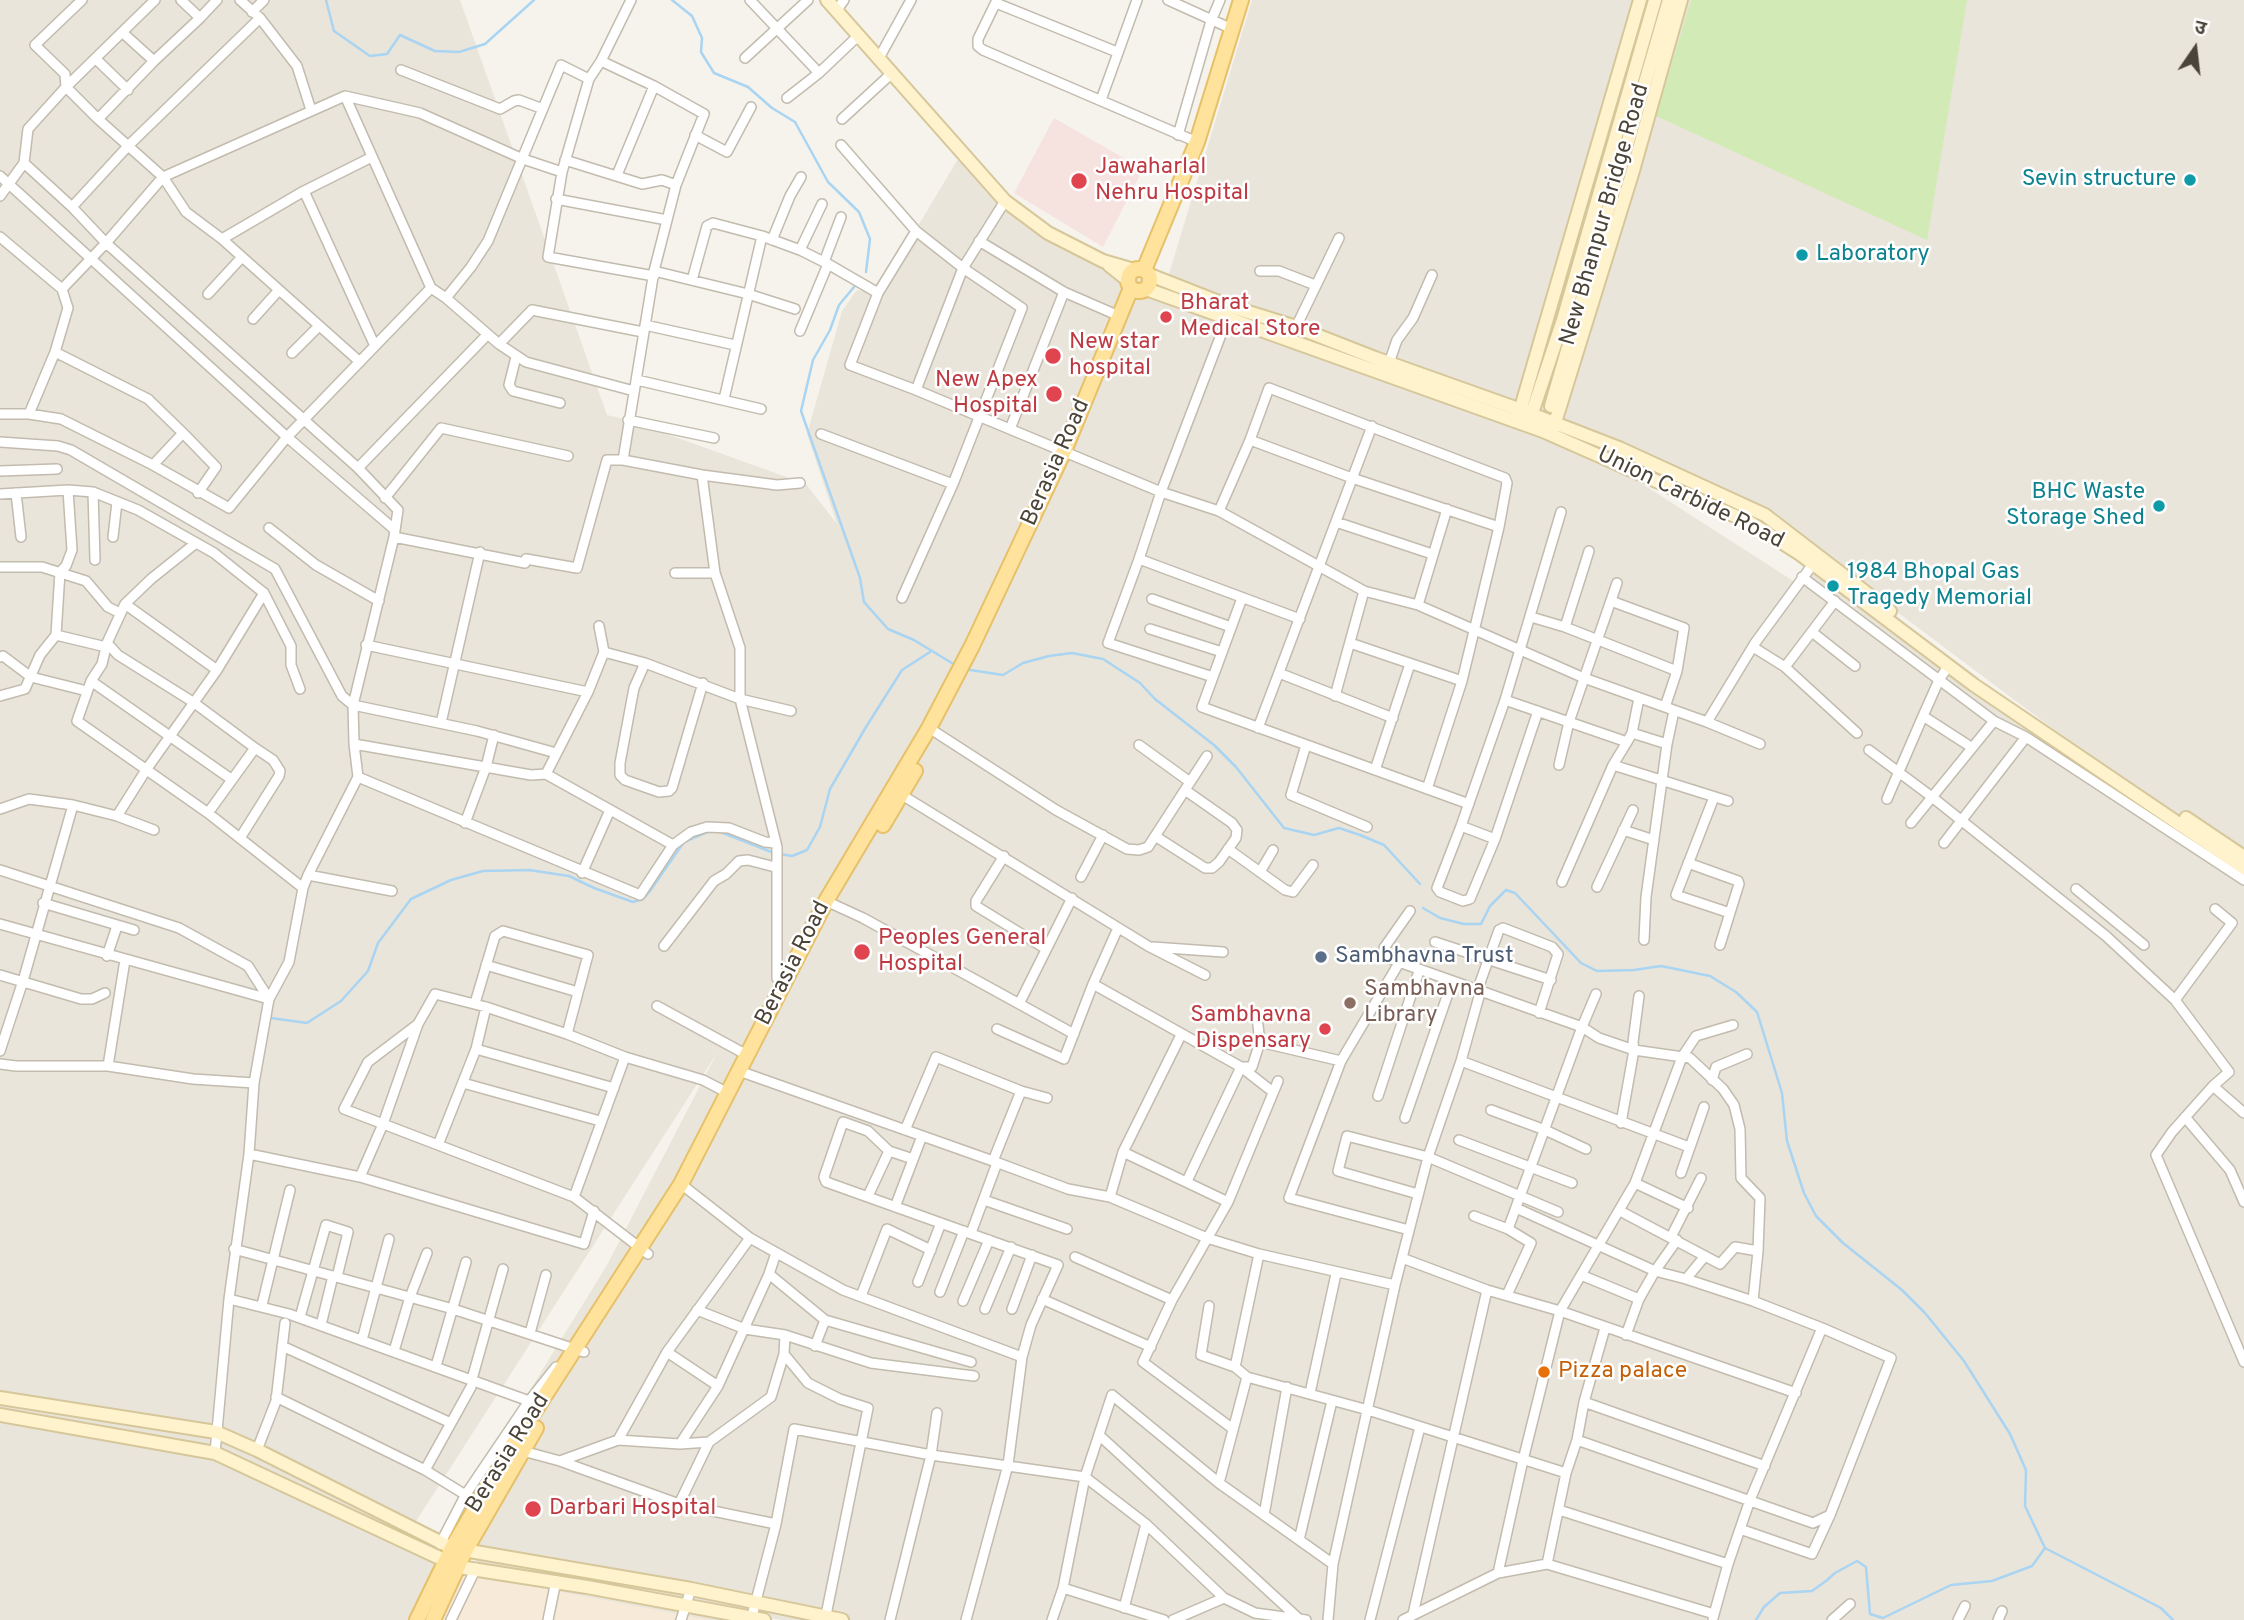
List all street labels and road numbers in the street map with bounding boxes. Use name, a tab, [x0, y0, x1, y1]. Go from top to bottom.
street label: New Bhanpur Bridge Road	[1555, 81, 1657, 349]
street label: Berasia Road	[1017, 395, 1097, 531]
street label: Union Carbide Road	[1592, 442, 1788, 556]
street label: Berasia Road	[751, 897, 837, 1031]
street label: Berasia Road	[461, 1389, 557, 1519]

